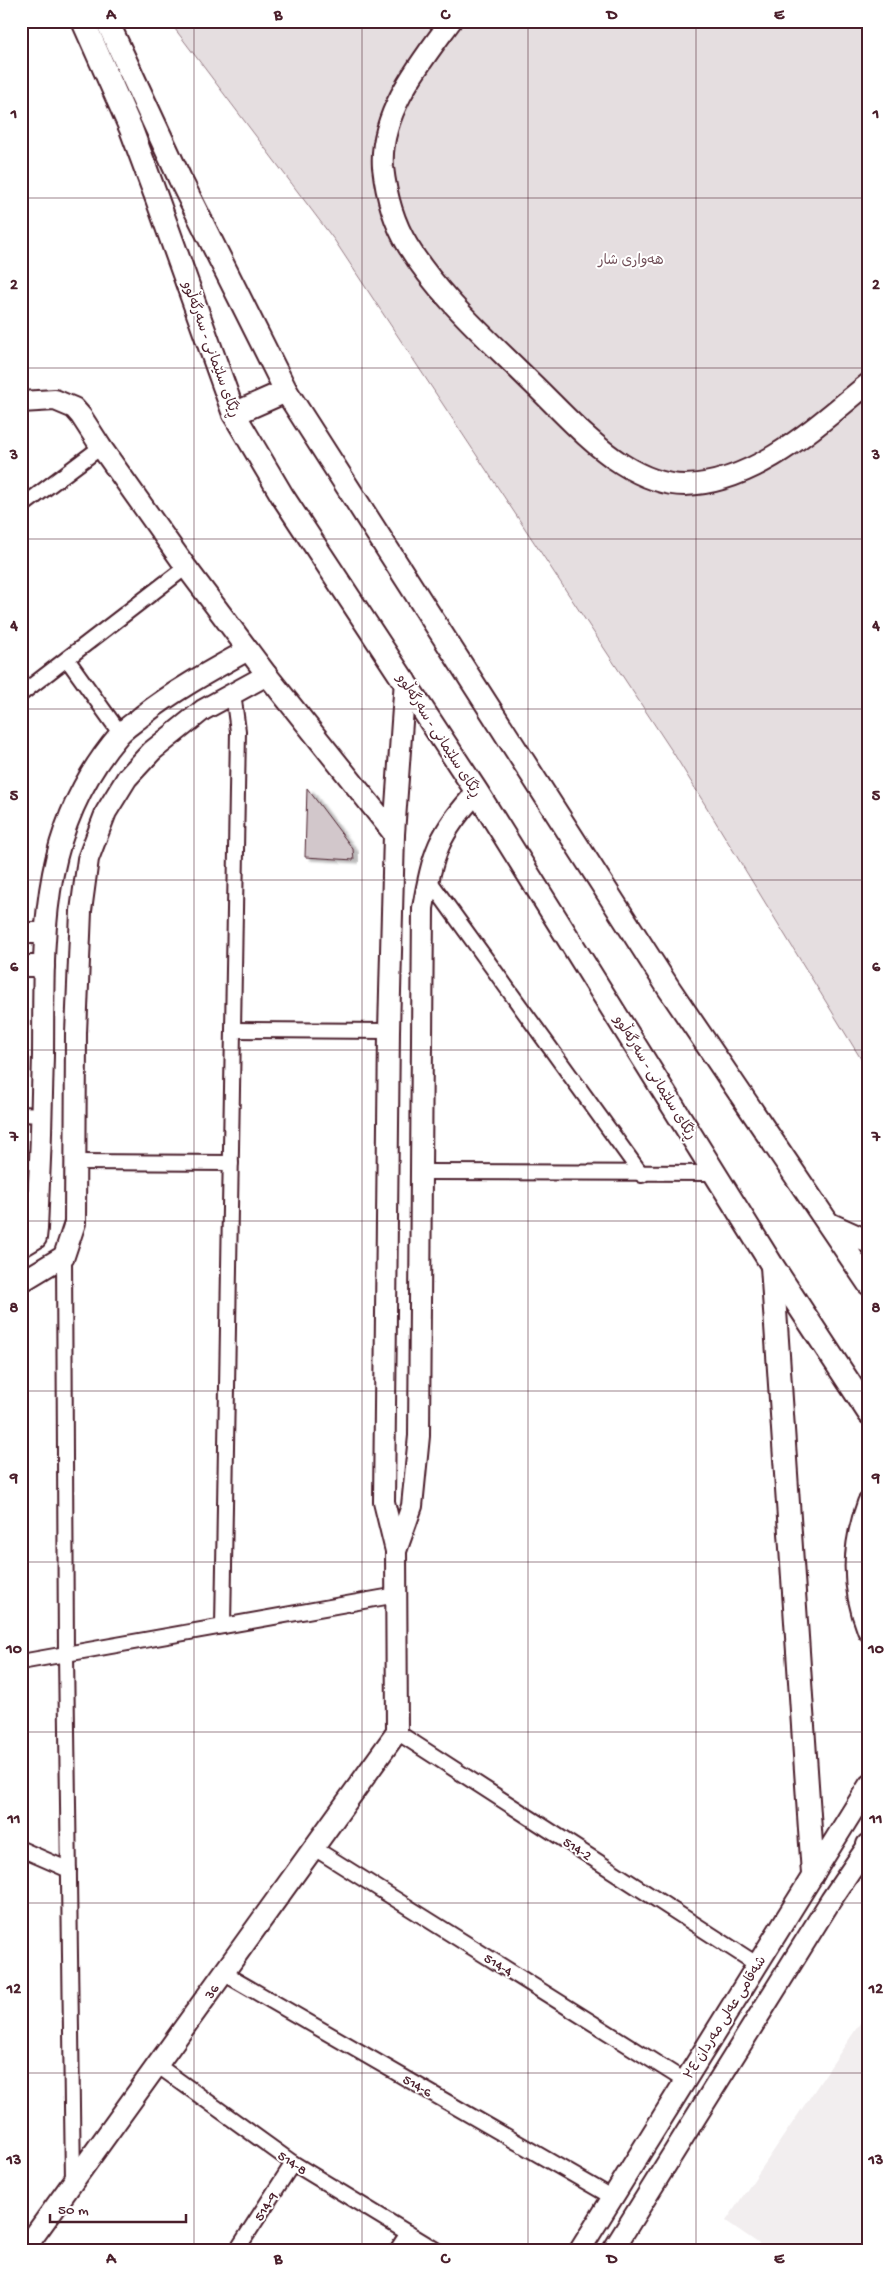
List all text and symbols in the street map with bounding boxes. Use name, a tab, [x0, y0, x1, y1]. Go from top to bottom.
text: A	[105, 7, 117, 26]
text: B	[273, 7, 283, 26]
text: C	[440, 7, 451, 26]
text: D	[605, 7, 618, 26]
text: E	[774, 7, 785, 26]
text: 1	[10, 106, 17, 125]
text: 1	[872, 106, 879, 125]
park label: هەواری شار	[597, 253, 664, 270]
text: 2	[10, 277, 18, 296]
street label: ڕێگای سلێمانی - سەرگەڵوو	[175, 277, 246, 421]
text: 2	[872, 277, 880, 296]
text: 3	[9, 447, 18, 466]
text: 3	[871, 447, 880, 466]
text: 4	[9, 618, 18, 637]
text: 4	[871, 618, 880, 637]
street label: ڕێگای سلێمانی - سەرگەڵوو	[390, 669, 487, 802]
text: 5	[10, 788, 19, 807]
text: 5	[872, 788, 881, 807]
text: 6	[10, 959, 19, 978]
text: 6	[872, 959, 881, 978]
street label: ڕێگای سلێمانی - سەرگەڵوو	[607, 1010, 702, 1145]
text: 7	[9, 1129, 19, 1148]
text: 7	[871, 1129, 881, 1148]
text: 8	[10, 1300, 19, 1319]
text: 8	[872, 1300, 881, 1319]
text: 9	[9, 1470, 18, 1489]
text: 9	[871, 1470, 880, 1489]
text: 10	[5, 1641, 22, 1660]
text: 10	[867, 1641, 884, 1660]
text: 11	[7, 1811, 20, 1830]
text: 11	[869, 1811, 882, 1830]
street label: 514-2	[559, 1835, 594, 1866]
street label: 514-4	[480, 1951, 515, 1982]
street label: شەقامی عەلی مەردان ٣٤	[681, 1953, 771, 2083]
text: 12	[6, 1981, 21, 2000]
street label: 36	[201, 1981, 225, 2004]
text: 12	[868, 1981, 883, 2000]
street label: 514-6	[399, 2072, 435, 2103]
street label: 514-8	[274, 2148, 310, 2180]
text: 13	[6, 2152, 21, 2171]
text: 13	[868, 2152, 883, 2171]
street label: 514-9	[252, 2190, 283, 2225]
scale bar	[50, 2191, 186, 2223]
text: 50 m	[58, 2202, 89, 2220]
text: A	[105, 2251, 117, 2270]
text: B	[273, 2251, 283, 2270]
text: C	[440, 2251, 451, 2270]
text: D	[605, 2251, 618, 2270]
text: E	[774, 2251, 785, 2270]

